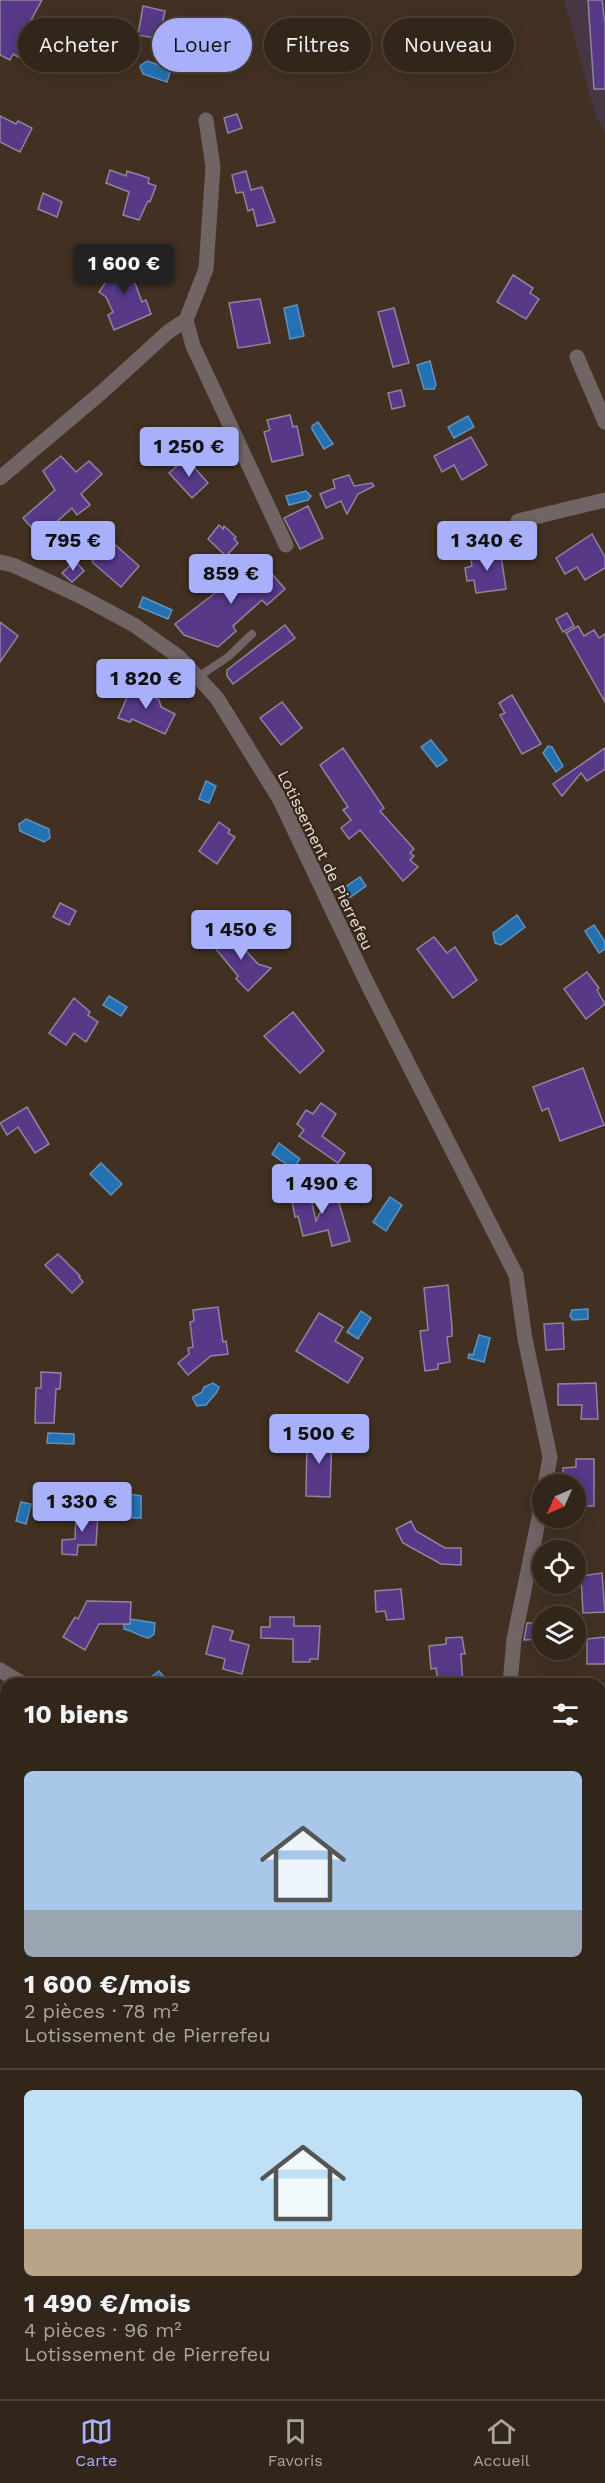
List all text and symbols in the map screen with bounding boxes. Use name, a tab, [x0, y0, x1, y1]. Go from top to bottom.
chip: Acheter	[18, 18, 140, 72]
chip: Louer	[152, 18, 252, 72]
chip: Filtres	[264, 18, 371, 72]
chip: Nouveau	[383, 18, 514, 72]
pin: 1 600 €	[69, 244, 179, 295]
text: 1 600 €	[88, 251, 160, 275]
pin: 1 250 €	[134, 427, 244, 478]
text: 1 250 €	[154, 434, 224, 458]
pin: 795 €	[31, 521, 115, 572]
pin: 1 340 €	[432, 521, 542, 572]
text: 795 €	[45, 528, 101, 552]
text: 1 340 €	[451, 528, 523, 552]
pin: 859 €	[189, 554, 273, 605]
text: 859 €	[203, 561, 259, 585]
pin: 1 820 €	[91, 659, 201, 710]
text: 1 820 €	[110, 666, 182, 690]
street label: Lotissement de Pierrefeu	[274, 767, 377, 953]
pin: 1 450 €	[186, 910, 296, 961]
text: 1 450 €	[205, 917, 277, 941]
pin: 1 490 €	[267, 1164, 377, 1215]
text: 1 490 €	[286, 1171, 358, 1195]
pin: 1 500 €	[264, 1414, 374, 1465]
text: 1 500 €	[283, 1421, 355, 1445]
north arrow	[532, 1474, 586, 1528]
map controls	[532, 1474, 586, 1660]
pin: 1 330 €	[27, 1482, 137, 1533]
text: 1 330 €	[47, 1489, 117, 1513]
button: locate	[532, 1540, 586, 1594]
button: layers	[532, 1606, 586, 1660]
icon: filters	[549, 1698, 582, 1731]
text: 10 biens	[24, 1699, 128, 1729]
icon: home	[249, 1810, 357, 1918]
text: 1 600 €/mois	[24, 1969, 191, 1999]
text: 2 pièces · 78 m²	[24, 1999, 179, 2023]
text: Lotissement de Pierrefeu	[24, 2023, 271, 2047]
icon: home	[249, 2129, 357, 2237]
text: 1 490 €/mois	[24, 2288, 191, 2318]
text: 4 pièces · 96 m²	[24, 2318, 182, 2342]
text: Lotissement de Pierrefeu	[24, 2342, 271, 2366]
tab: Carte	[75, 2415, 117, 2470]
tab: Favoris	[268, 2415, 323, 2470]
tab: Accueil	[473, 2415, 530, 2470]

